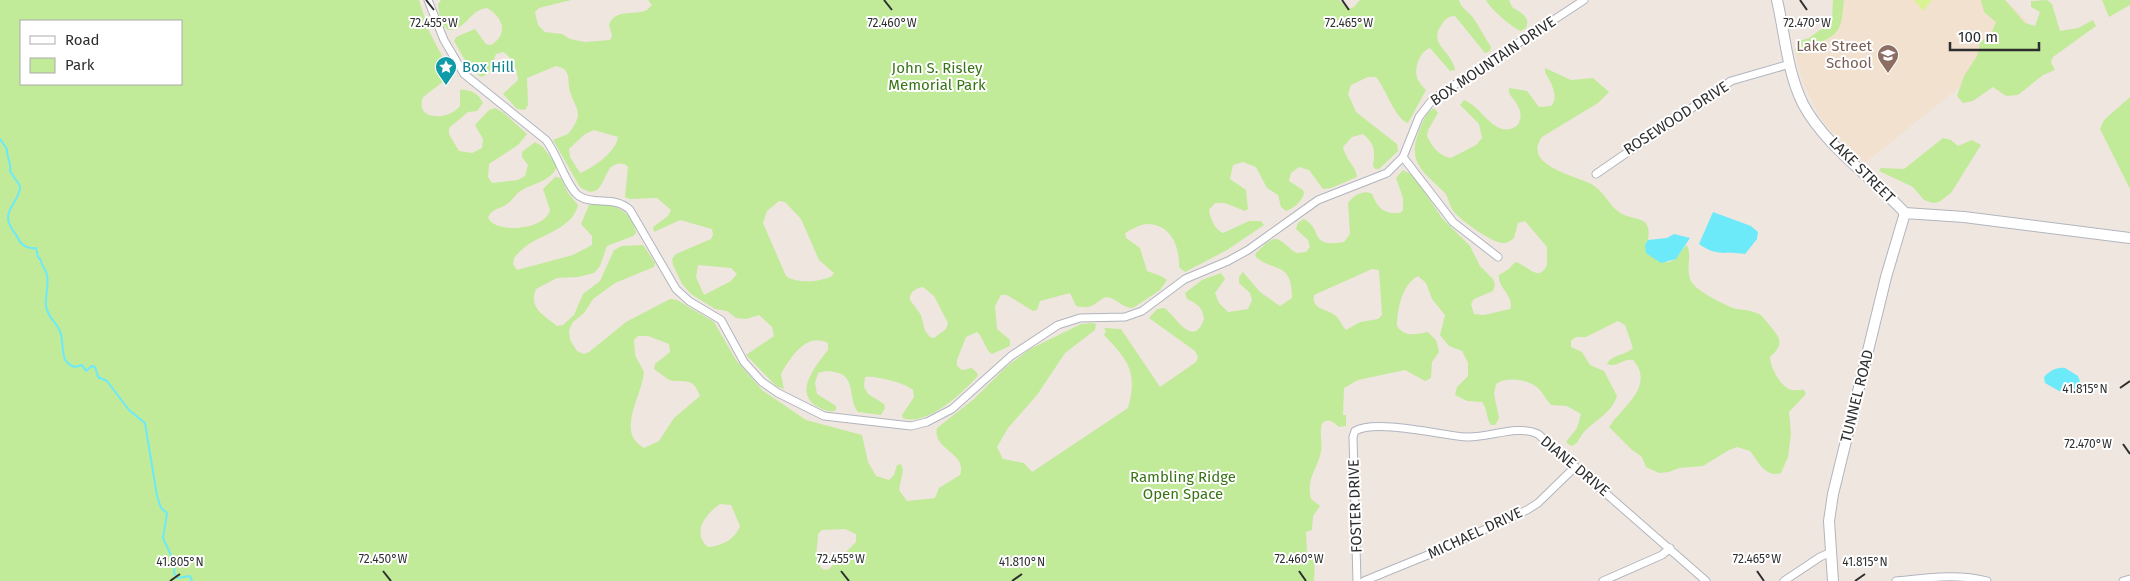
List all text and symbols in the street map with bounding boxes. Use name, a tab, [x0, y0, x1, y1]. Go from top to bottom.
street label: BOX MOUNTAIN DRIVE	[1427, 12, 1559, 110]
text: 72.455°W	[410, 16, 458, 30]
text: 72.460°W	[867, 16, 917, 30]
text: 72.465°W	[1325, 16, 1373, 30]
text: 72.470°W	[1783, 16, 1831, 30]
legend	[20, 20, 182, 85]
scale bar	[1950, 20, 2039, 52]
text: 100 m	[1958, 28, 1998, 46]
text: Road	[65, 31, 100, 49]
place label: Lake Street School	[1796, 37, 1873, 72]
school or university icon: Lake Street School	[1876, 43, 1900, 74]
place icon: Box Hill	[434, 55, 458, 86]
text: Park	[65, 56, 95, 74]
place label: Box Hill	[462, 58, 515, 76]
park label: John S. Risley Memorial Park	[888, 59, 986, 94]
street label: ROSEWOOD DRIVE	[1620, 77, 1732, 159]
street label: LAKE STREET	[1825, 133, 1899, 207]
street label: TUNNEL ROAD	[1837, 348, 1877, 444]
text: 41.815°N	[2062, 382, 2108, 396]
street label: DIANE DRIVE	[1537, 432, 1613, 500]
text: 72.470°W	[2064, 437, 2112, 451]
street label: FOSTER DRIVE	[1344, 459, 1366, 553]
park label: Rambling Ridge Open Space	[1130, 468, 1236, 503]
street label: MICHAEL DRIVE	[1425, 503, 1525, 563]
text: 72.450°W	[359, 552, 407, 566]
text: 72.455°W	[817, 552, 865, 566]
text: 72.460°W	[1274, 552, 1324, 566]
text: 72.465°W	[1733, 552, 1781, 566]
text: 41.805°N	[156, 555, 204, 569]
text: 41.810°N	[999, 555, 1045, 569]
text: 41.815°N	[1842, 555, 1888, 569]

